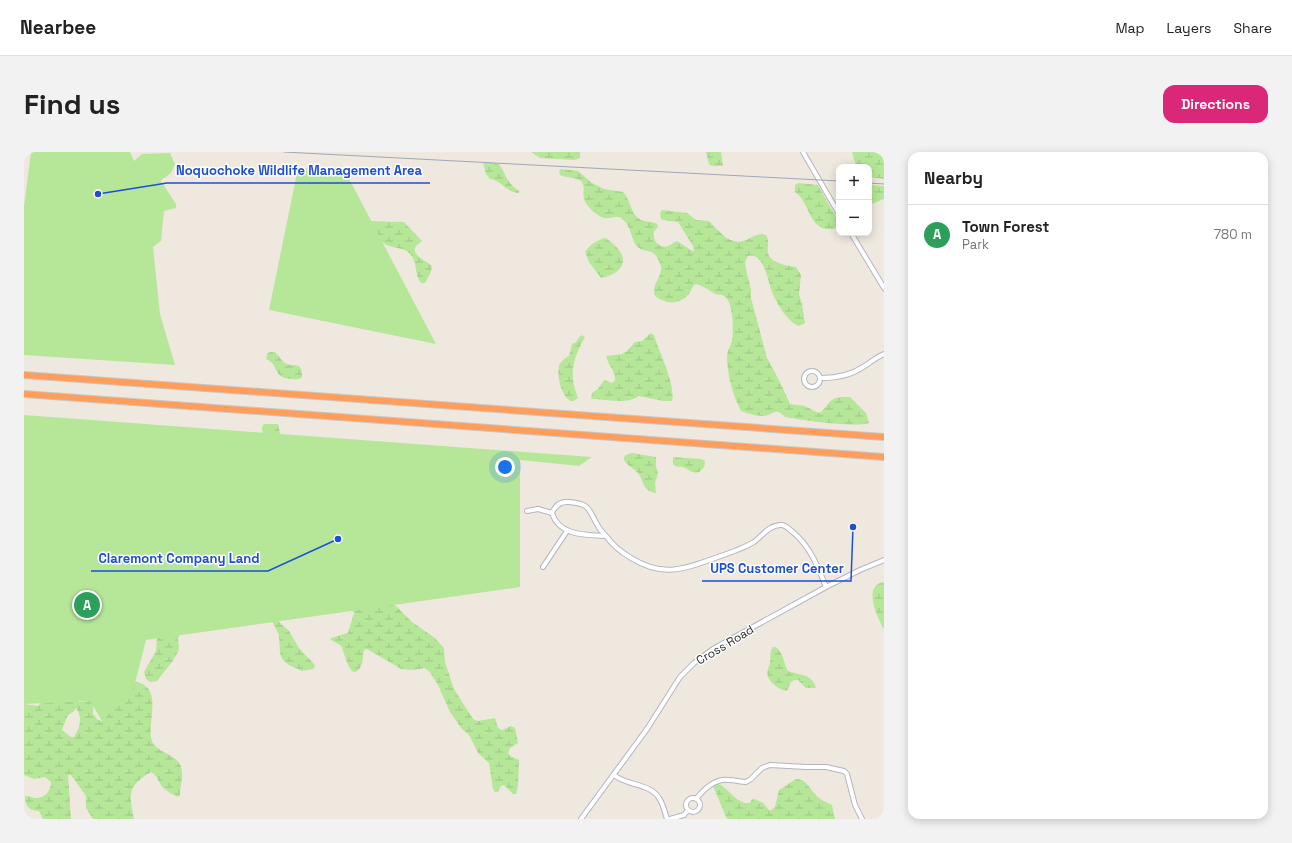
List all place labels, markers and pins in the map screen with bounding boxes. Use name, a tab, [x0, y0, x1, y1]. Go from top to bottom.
callout: Noquochoke Wildlife Management Area	[167, 158, 430, 183]
callout: Claremont Company Land	[91, 546, 268, 571]
callout: UPS Customer Center	[702, 556, 851, 581]
pin: A	[74, 590, 100, 620]

